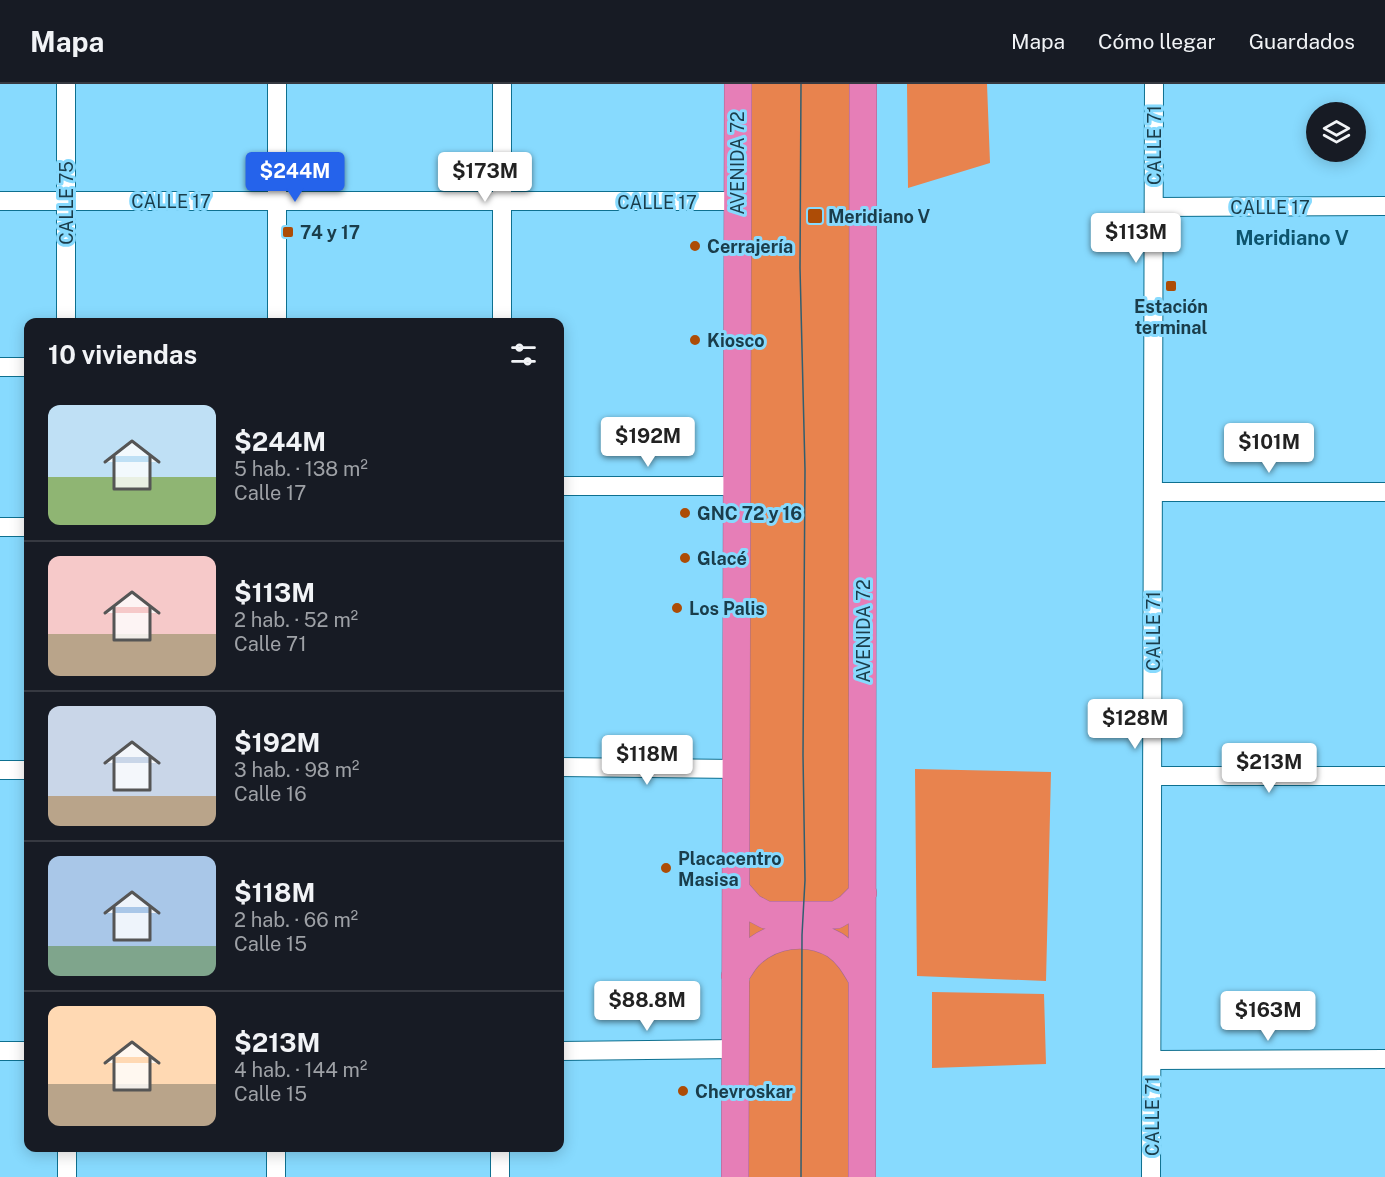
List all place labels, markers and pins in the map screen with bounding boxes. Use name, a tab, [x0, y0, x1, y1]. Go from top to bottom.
pin: $244M	[253, 152, 337, 203]
pin: $173M	[443, 152, 527, 203]
place label: Meridiano V	[828, 206, 931, 227]
marker: Meridiano V	[806, 207, 824, 225]
pin: $113M	[1094, 213, 1178, 264]
place label: 74 y 17	[300, 222, 360, 243]
marker: 74 y 17	[281, 225, 295, 239]
place label: Cerrajería	[707, 236, 793, 257]
marker: Cerrajería	[688, 239, 702, 253]
marker: Estación terminal	[1164, 279, 1178, 293]
place label: Estación terminal	[1134, 296, 1208, 338]
place label: Kiosco	[707, 330, 765, 351]
marker: Kiosco	[688, 333, 702, 347]
pin: $192M	[606, 417, 690, 468]
pin: $101M	[1227, 423, 1311, 474]
place label: GNC 72 y 16	[697, 503, 802, 524]
marker: GNC 72 y 16	[678, 506, 692, 520]
place label: Glacé	[697, 548, 747, 569]
marker: Glacé	[678, 551, 692, 565]
place label: Los Palis	[689, 598, 765, 619]
marker: Los Palis	[670, 601, 684, 615]
pin: $128M	[1093, 699, 1177, 750]
pin: $118M	[605, 735, 689, 786]
pin: $213M	[1227, 743, 1311, 794]
place label: Placacentro Masisa	[678, 848, 782, 890]
marker: Placacentro Masisa	[659, 861, 673, 875]
pin: $88.8M	[598, 981, 696, 1032]
pin: $163M	[1226, 991, 1310, 1042]
place label: Chevroskar	[695, 1081, 794, 1102]
marker: Chevroskar	[676, 1084, 690, 1098]

